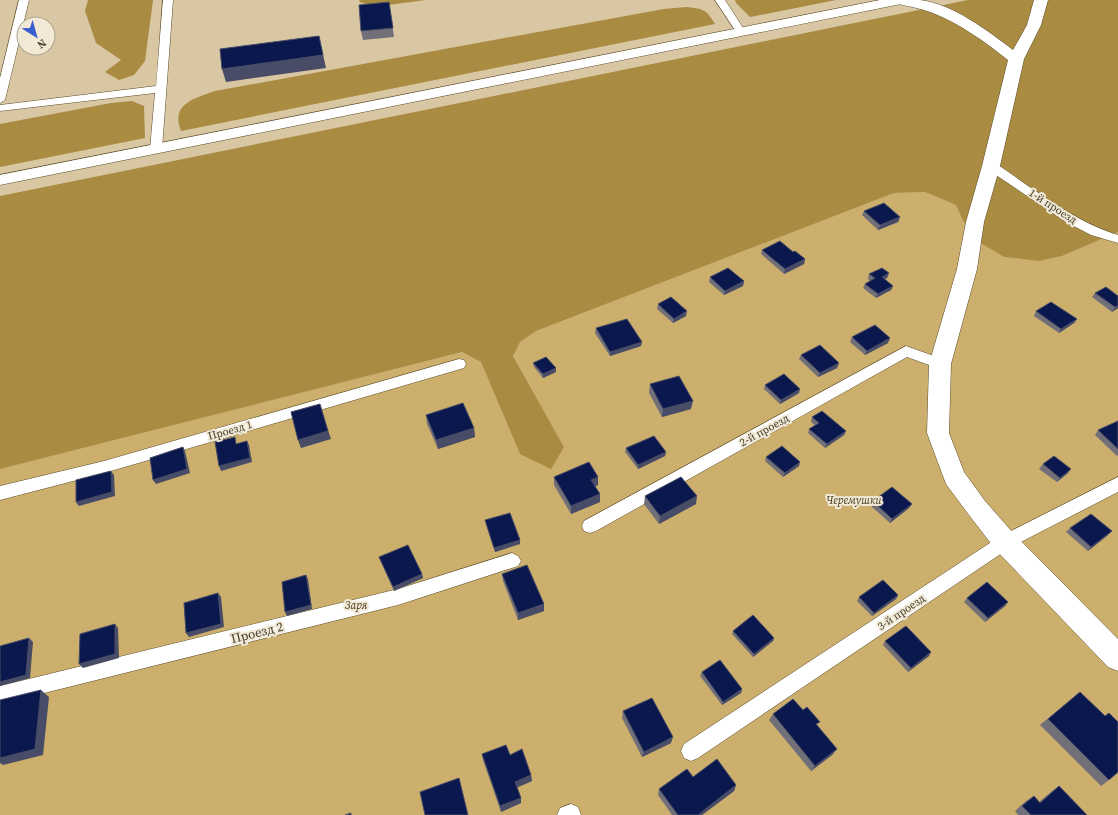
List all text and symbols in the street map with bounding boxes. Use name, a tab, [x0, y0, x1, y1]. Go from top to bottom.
north arrow	[16, 16, 56, 56]
text: N	[34, 35, 49, 52]
street label: 1-й проезд	[1026, 185, 1080, 228]
street label: 2-й проезд	[737, 411, 792, 450]
street label: Проезд 1	[206, 417, 254, 444]
park label: Черемушки	[826, 493, 882, 508]
street label: 3-й проезд	[875, 591, 928, 634]
park label: Заря	[345, 598, 368, 613]
street label: Проезд 2	[229, 618, 285, 647]

